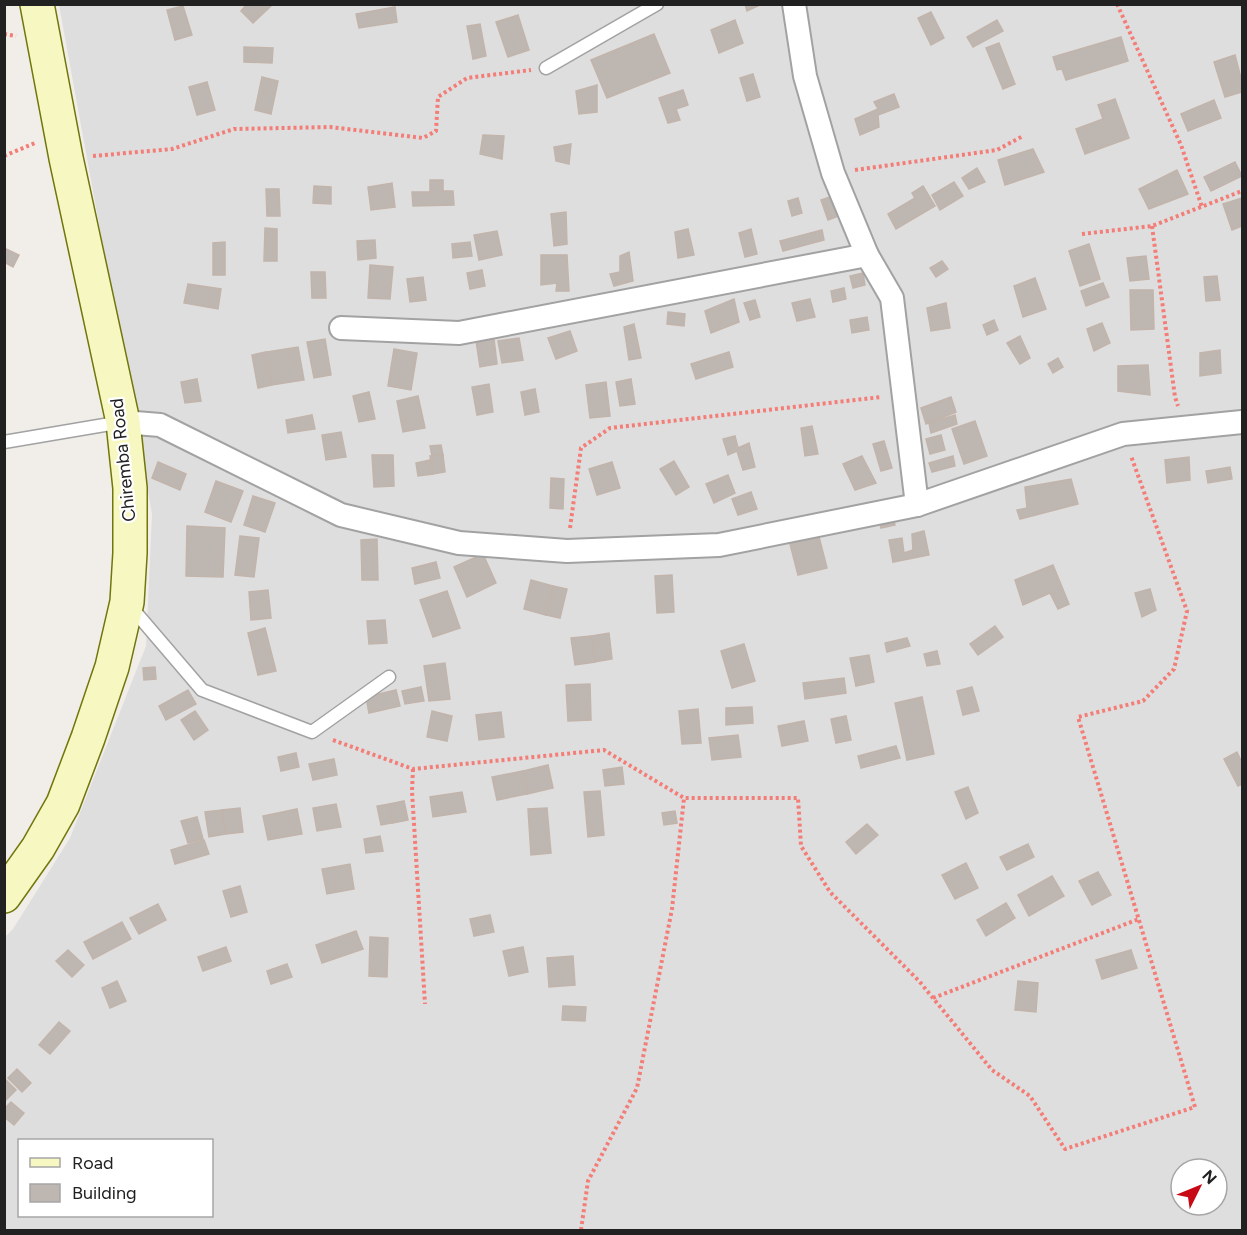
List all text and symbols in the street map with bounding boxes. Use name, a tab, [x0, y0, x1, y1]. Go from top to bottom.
street label: Chiremba Road	[106, 397, 140, 523]
legend	[18, 1139, 213, 1217]
text: Road	[72, 1152, 113, 1174]
north arrow	[1169, 1157, 1229, 1217]
text: N	[1198, 1166, 1221, 1188]
text: Building	[72, 1182, 137, 1204]

